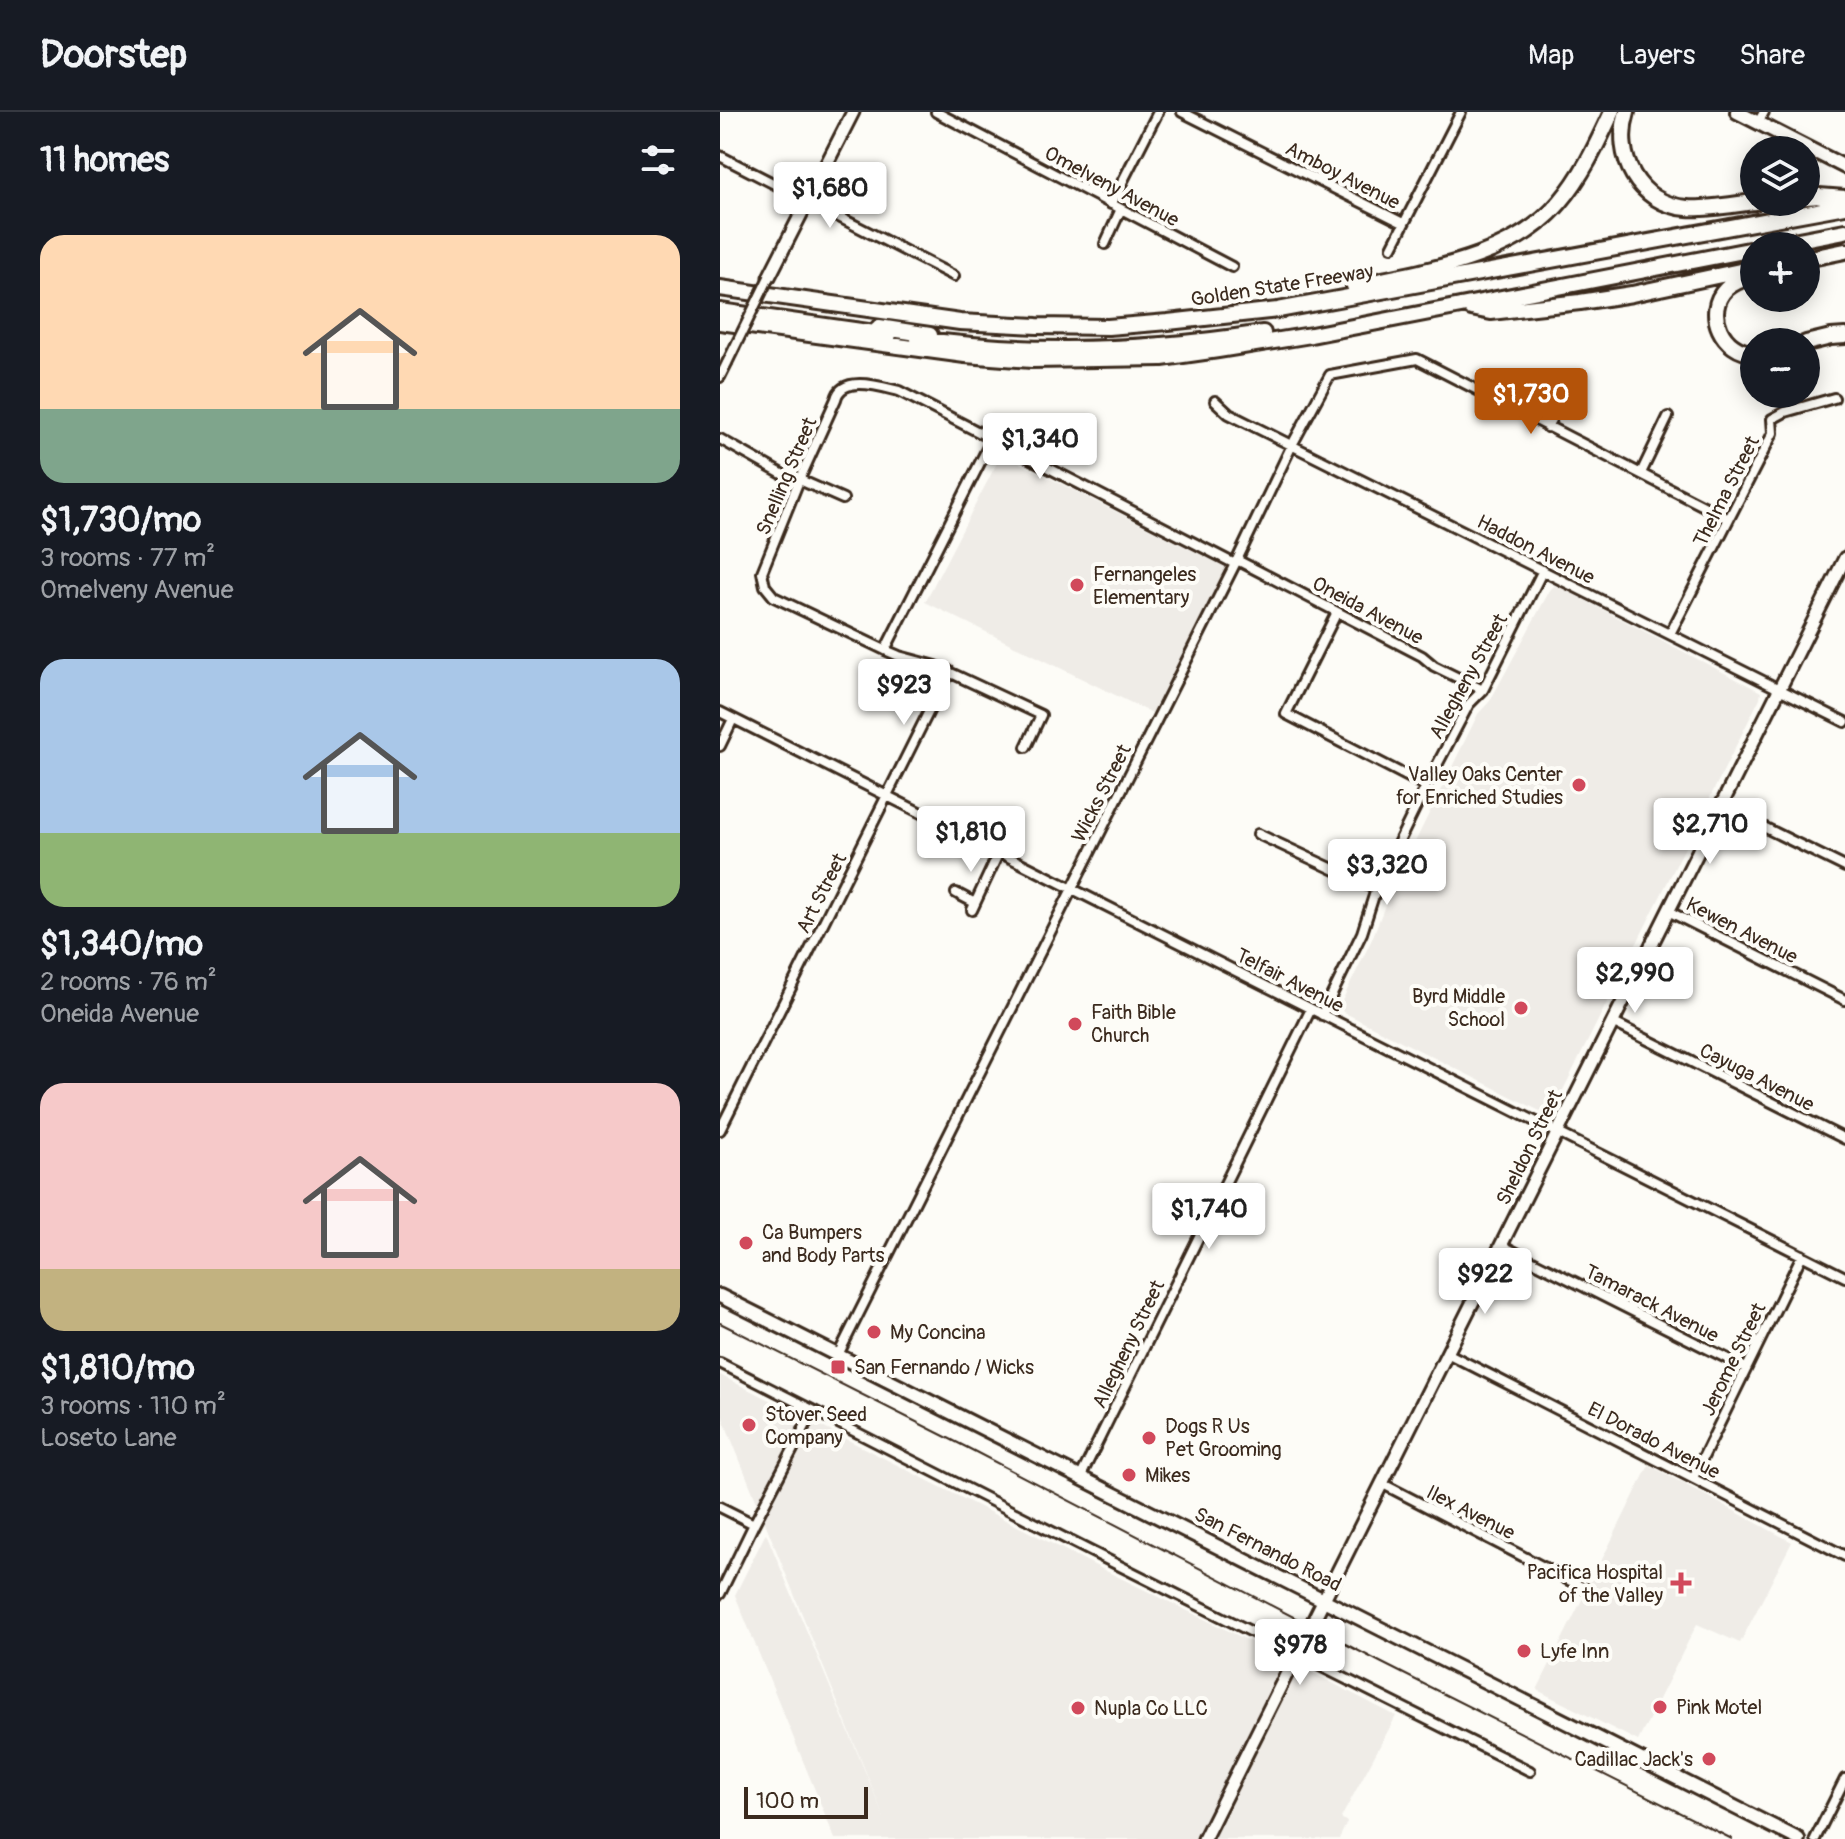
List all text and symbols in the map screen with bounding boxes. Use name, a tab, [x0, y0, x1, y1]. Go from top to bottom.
text: Doorstep	[40, 31, 187, 79]
text: Map	[1528, 38, 1574, 73]
text: Layers	[1618, 38, 1695, 73]
text: Share	[1739, 38, 1805, 73]
street label: Amboy Avenue	[1281, 136, 1404, 215]
map controls	[1740, 136, 1820, 408]
button: layers	[1740, 136, 1820, 216]
icon: filters	[636, 138, 680, 182]
text: 11 homes	[40, 139, 169, 182]
street label: Omelveny Avenue	[1040, 140, 1183, 232]
pin: $1,680	[765, 162, 895, 230]
text: $1,680	[792, 172, 868, 204]
button: +	[1740, 232, 1820, 312]
street label: Golden State Freeway	[1189, 259, 1376, 312]
icon: home	[288, 287, 432, 431]
button: −	[1740, 328, 1820, 408]
pin: $1,730	[1466, 368, 1596, 436]
text: $1,730	[1493, 378, 1569, 410]
street label: Snelling Street	[750, 413, 823, 539]
pin: $1,340	[975, 413, 1105, 481]
text: $1,340	[1001, 423, 1079, 455]
street label: Thelma Street	[1688, 431, 1765, 551]
text: $1,730/mo	[40, 499, 201, 542]
street label: Haddon Avenue	[1473, 509, 1599, 590]
text: 3 rooms · 77 m²	[40, 542, 215, 574]
place label: Fernangeles Elementary	[1093, 562, 1196, 610]
street label: Oneida Avenue	[1308, 571, 1428, 650]
text: Omelveny Avenue	[40, 574, 233, 606]
marker: Fernangeles Elementary	[1068, 576, 1086, 594]
street label: Allegheny Street	[1424, 608, 1514, 743]
pin: $923	[857, 659, 951, 727]
text: $923	[876, 669, 932, 701]
icon: home	[288, 711, 432, 855]
street label: Wicks Street	[1066, 739, 1137, 846]
place label: Valley Oaks Center for Enriched Studies	[1396, 762, 1563, 810]
marker: Valley Oaks Center for Enriched Studies	[1570, 776, 1588, 794]
pin: $2,710	[1645, 798, 1775, 866]
pin: $1,810	[906, 806, 1036, 874]
text: $2,710	[1672, 808, 1748, 840]
text: $1,810	[935, 816, 1007, 848]
pin: $3,320	[1322, 839, 1452, 907]
street label: Art Street	[791, 848, 853, 938]
text: $3,320	[1346, 849, 1428, 881]
street label: Kewen Avenue	[1682, 892, 1802, 969]
text: $1,340/mo	[40, 923, 203, 966]
street label: Telfair Avenue	[1232, 943, 1348, 1018]
pin: $2,990	[1570, 947, 1700, 1015]
text: $2,990	[1595, 957, 1675, 989]
text: 2 rooms · 76 m²	[40, 966, 217, 998]
place label: Byrd Middle School	[1412, 984, 1505, 1032]
text: Oneida Avenue	[40, 998, 199, 1030]
marker: Byrd Middle School	[1512, 999, 1530, 1017]
place label: Faith Bible Church	[1091, 1000, 1176, 1048]
marker: Faith Bible Church	[1066, 1015, 1084, 1033]
street label: Cayuga Avenue	[1695, 1038, 1818, 1117]
street label: Sheldon Street	[1491, 1084, 1569, 1209]
icon: home	[288, 1135, 432, 1279]
pin: $1,740	[1144, 1183, 1274, 1251]
text: $1,740	[1170, 1193, 1248, 1225]
place label: Ca Bumpers and Body Parts	[762, 1220, 885, 1268]
marker: Ca Bumpers and Body Parts	[737, 1234, 755, 1252]
pin: $922	[1438, 1248, 1532, 1316]
text: $922	[1457, 1258, 1513, 1290]
street label: Tamarack Avenue	[1581, 1259, 1723, 1348]
street label: Allegheny Street	[1087, 1275, 1171, 1412]
street label: Jerome Street	[1695, 1298, 1772, 1420]
place label: My Concina	[890, 1320, 986, 1345]
marker: My Concina	[865, 1323, 883, 1341]
text: $1,810/mo	[40, 1347, 195, 1390]
place label: San Fernando / Wicks	[854, 1355, 1034, 1380]
marker: San Fernando / Wicks	[829, 1358, 847, 1376]
text: 3 rooms · 110 m²	[40, 1390, 226, 1422]
street label: El Dorado Avenue	[1583, 1396, 1724, 1485]
place label: Stover Seed Company	[765, 1402, 867, 1450]
place label: Dogs R Us Pet Grooming	[1165, 1414, 1282, 1462]
marker: Stover Seed Company	[740, 1416, 758, 1434]
text: Loseto Lane	[40, 1422, 177, 1454]
marker: Dogs R Us Pet Grooming	[1140, 1429, 1158, 1447]
place label: Mikes	[1145, 1463, 1190, 1488]
marker: Mikes	[1120, 1466, 1138, 1484]
street label: Ilex Avenue	[1422, 1479, 1519, 1545]
street label: San Fernando Road	[1190, 1502, 1345, 1597]
place label: Pacifica Hospital of the Valley	[1527, 1560, 1663, 1608]
marker: Pacifica Hospital of the Valley	[1670, 1572, 1692, 1594]
pin: $978	[1253, 1619, 1347, 1687]
text: $978	[1273, 1629, 1327, 1661]
place label: Lyfe Inn	[1540, 1639, 1609, 1664]
marker: Lyfe Inn	[1515, 1642, 1533, 1660]
place label: Pink Motel	[1676, 1695, 1762, 1720]
place label: Nupla Co LLC	[1094, 1696, 1208, 1721]
marker: Pink Motel	[1651, 1698, 1669, 1716]
marker: Nupla Co LLC	[1069, 1699, 1087, 1717]
place label: Cadillac Jack's	[1574, 1747, 1693, 1772]
marker: Cadillac Jack's	[1700, 1750, 1718, 1768]
scale bar	[744, 1783, 868, 1819]
text: 100 m	[756, 1787, 819, 1815]

